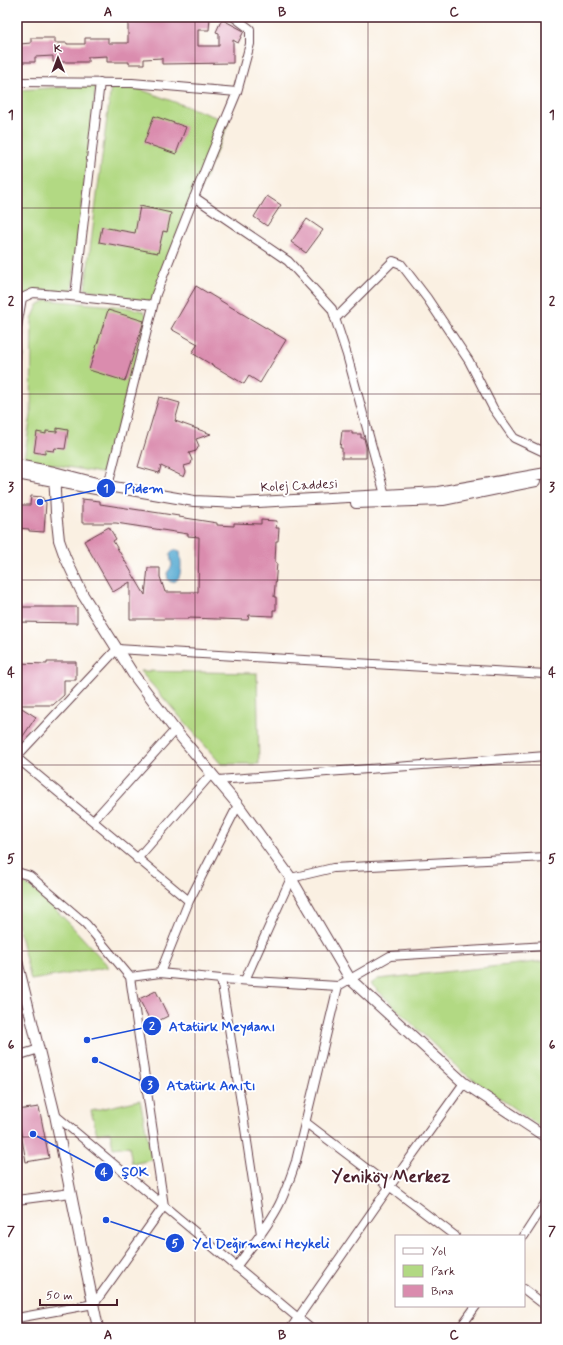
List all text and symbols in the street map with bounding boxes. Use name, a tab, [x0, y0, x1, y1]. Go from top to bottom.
text: A	[104, 4, 112, 21]
text: B	[278, 4, 287, 21]
text: C	[449, 4, 459, 21]
north arrow	[38, 38, 78, 78]
text: K	[54, 42, 62, 56]
text: 1	[8, 107, 14, 124]
text: 1	[549, 107, 555, 124]
text: 2	[8, 293, 15, 310]
text: 2	[549, 293, 556, 310]
callout: Pidem	[96, 475, 172, 501]
street label: Kolej Caddesi	[260, 475, 338, 497]
text: 3	[8, 479, 14, 496]
text: 3	[549, 479, 555, 496]
text: Pidem	[124, 480, 164, 498]
text: 1	[103, 481, 109, 497]
text: 4	[7, 665, 15, 682]
text: 4	[548, 665, 556, 682]
text: 5	[7, 851, 15, 868]
text: 5	[548, 851, 556, 868]
callout: Atatürk Meydanı	[142, 1013, 282, 1039]
text: Atatürk Meydanı	[169, 1018, 275, 1036]
text: 2	[149, 1019, 155, 1035]
text: 6	[8, 1037, 15, 1054]
text: 6	[549, 1037, 556, 1054]
callout: Atatürk Anıtı	[140, 1072, 261, 1098]
text: Atatürk Anıtı	[166, 1077, 256, 1095]
text: 3	[147, 1078, 153, 1094]
callout: ŞOK	[94, 1159, 157, 1185]
text: ŞOK	[121, 1163, 150, 1181]
text: 4	[101, 1165, 108, 1181]
district label: Yeniköy Merkez	[332, 1166, 450, 1189]
text: 7	[7, 1223, 15, 1240]
text: 7	[548, 1223, 556, 1240]
callout: Yel Değirmeni Heykeli	[165, 1230, 337, 1256]
text: Yel Değirmeni Heykeli	[193, 1235, 329, 1254]
legend	[395, 1235, 525, 1307]
text: 5	[171, 1236, 179, 1252]
text: Yol	[431, 1244, 446, 1260]
text: Park	[431, 1264, 455, 1280]
scale bar	[40, 1281, 117, 1307]
text: Bina	[431, 1284, 454, 1300]
text: 50 m	[46, 1288, 73, 1304]
text: A	[104, 1327, 112, 1344]
text: B	[278, 1327, 287, 1344]
text: C	[449, 1327, 459, 1344]

